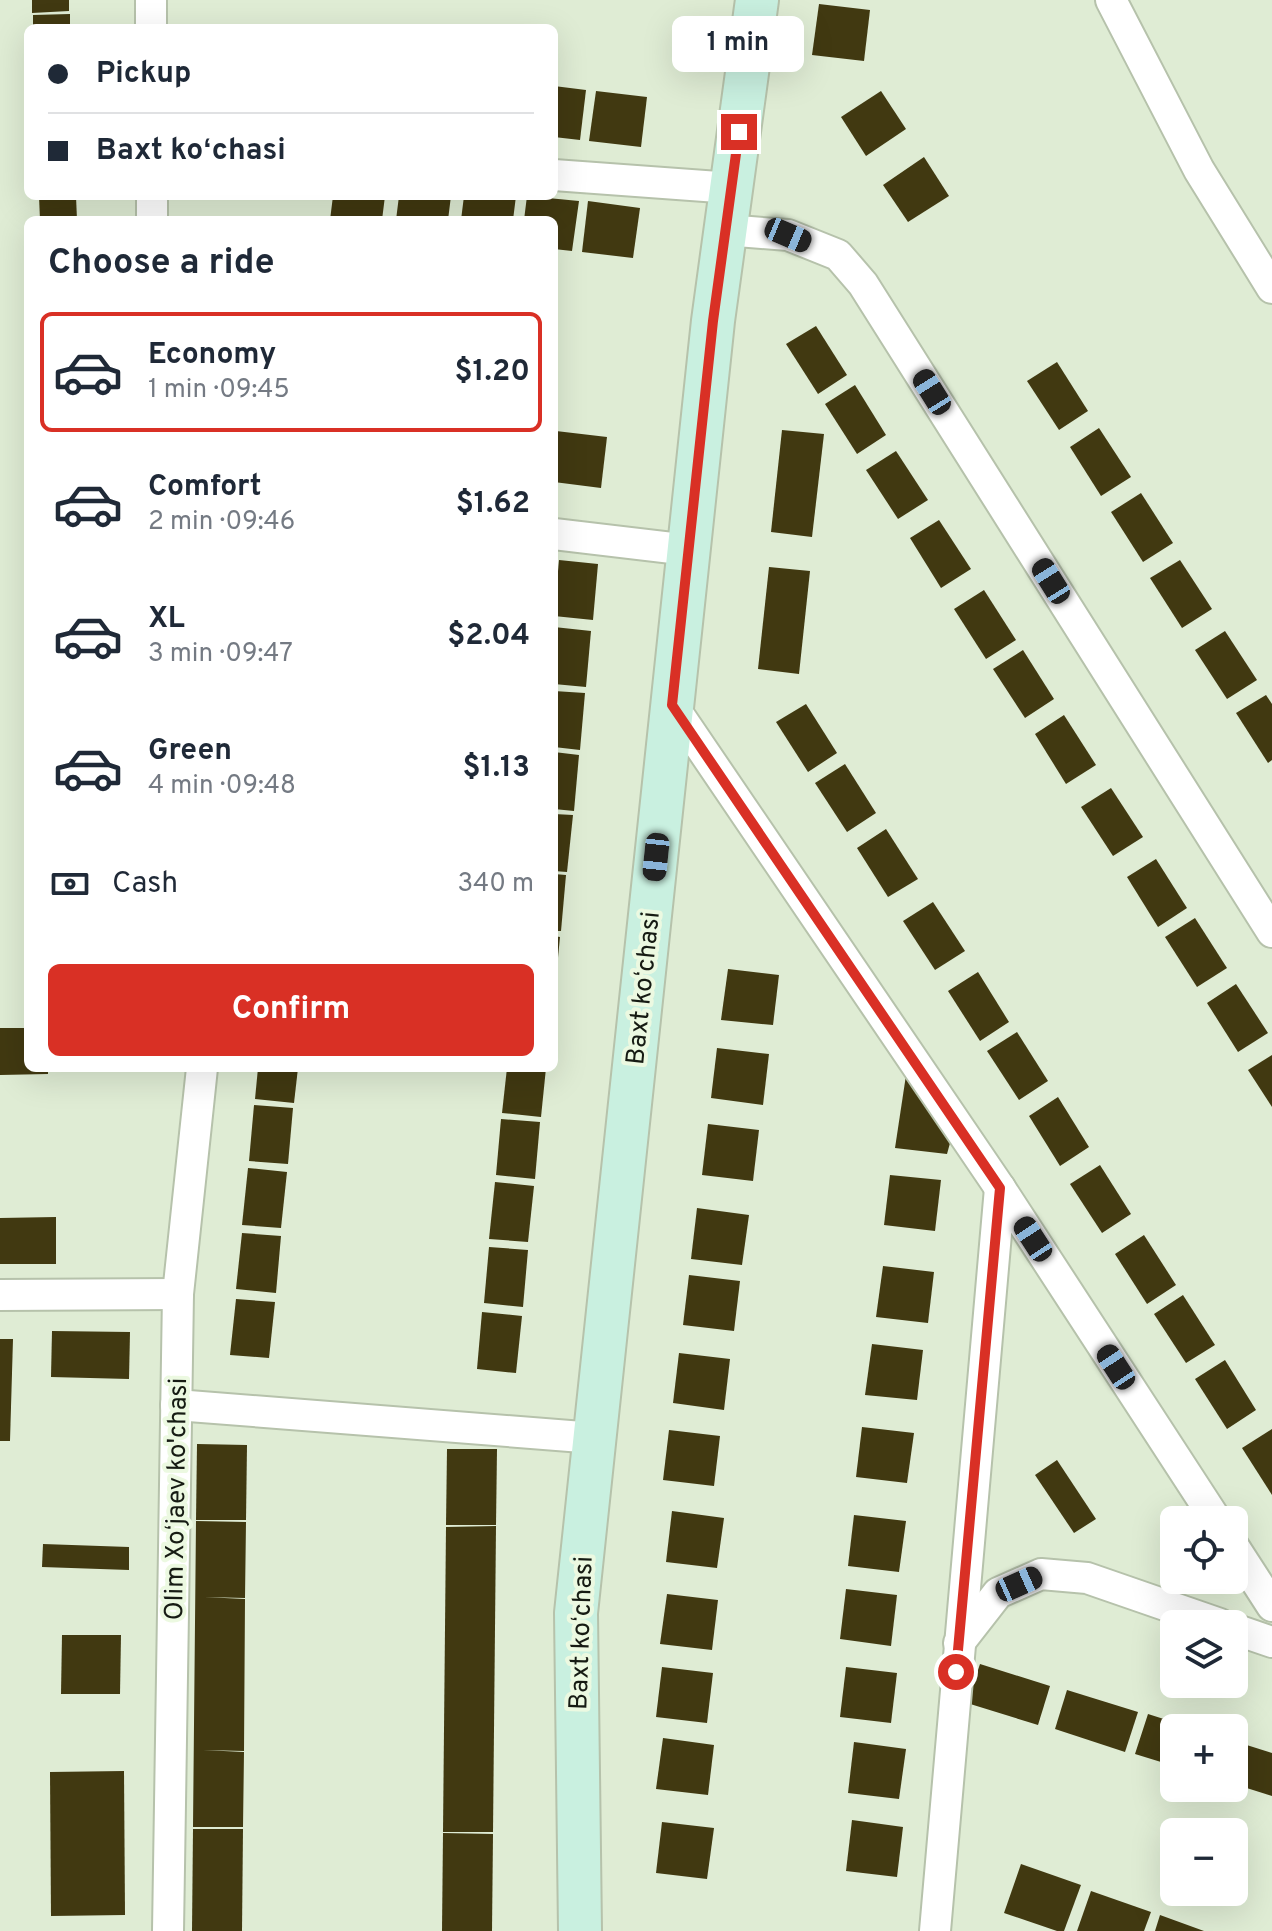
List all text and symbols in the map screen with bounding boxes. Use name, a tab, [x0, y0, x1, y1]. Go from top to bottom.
callout: 1 min	[673, 16, 805, 72]
text: 1 min	[707, 27, 769, 60]
text: Pickup	[96, 56, 191, 93]
route end	[721, 114, 757, 150]
text: Baxt koʻchasi	[96, 133, 286, 170]
car	[761, 215, 815, 255]
text: Choose a ride	[48, 241, 274, 287]
icon: car	[52, 336, 124, 408]
text: Economy	[148, 337, 276, 374]
text: $1.20	[454, 354, 530, 391]
car	[909, 365, 955, 419]
text: 1 min · 09:45	[148, 374, 290, 407]
icon: car	[52, 468, 124, 540]
text: Comfort	[148, 469, 261, 506]
text: $1.62	[456, 486, 530, 523]
text: 2 min · 09:46	[148, 506, 295, 539]
car	[1028, 554, 1074, 608]
icon: car	[52, 600, 124, 672]
text: XL	[148, 601, 185, 638]
text: $2.04	[447, 618, 530, 655]
text: 3 min · 09:47	[148, 638, 293, 671]
icon: car	[52, 732, 124, 804]
text: Green	[148, 733, 232, 770]
text: $1.13	[462, 750, 530, 787]
text: 4 min · 09:48	[148, 770, 296, 803]
car	[642, 832, 670, 882]
icon: cash	[48, 862, 92, 906]
text: Cash	[112, 866, 178, 903]
text: 340 m	[457, 868, 534, 901]
street label: Baxt koʻchasi	[620, 910, 669, 1067]
button: Confirm	[48, 964, 534, 1056]
car	[1010, 1212, 1056, 1266]
car	[1093, 1340, 1139, 1394]
street label: Olim Xoʻjaev ko'chasi	[159, 1377, 196, 1621]
map controls	[1160, 1506, 1248, 1906]
button: locate	[1160, 1506, 1248, 1594]
street label: Baxt koʻchasi	[563, 1556, 602, 1711]
car	[992, 1563, 1046, 1605]
button: layers	[1160, 1610, 1248, 1698]
route start	[938, 1654, 974, 1690]
button: +	[1160, 1714, 1248, 1802]
button: −	[1160, 1818, 1248, 1906]

